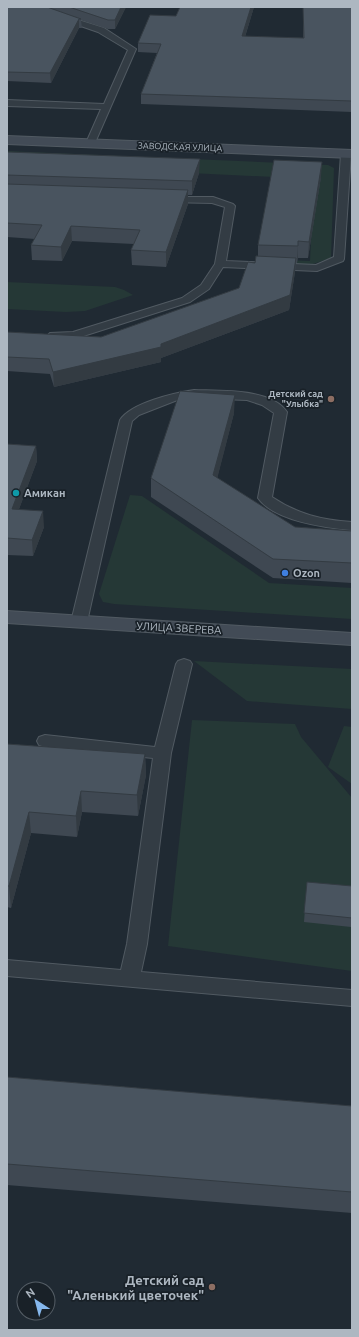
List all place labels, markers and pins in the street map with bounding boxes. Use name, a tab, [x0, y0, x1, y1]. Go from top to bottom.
place label: Детский сад "Улыбка"	[268, 389, 323, 409]
marker: Детский сад "Улыбка"	[326, 394, 336, 404]
place label: Амикан	[24, 487, 65, 499]
marker: Амикан	[11, 488, 21, 498]
place label: Ozon	[293, 567, 320, 579]
marker: Ozon	[280, 568, 290, 578]
place label: Детский сад "Аленький цветочек"	[67, 1273, 204, 1302]
marker: Детский сад "Аленький цветочек"	[207, 1282, 217, 1292]

